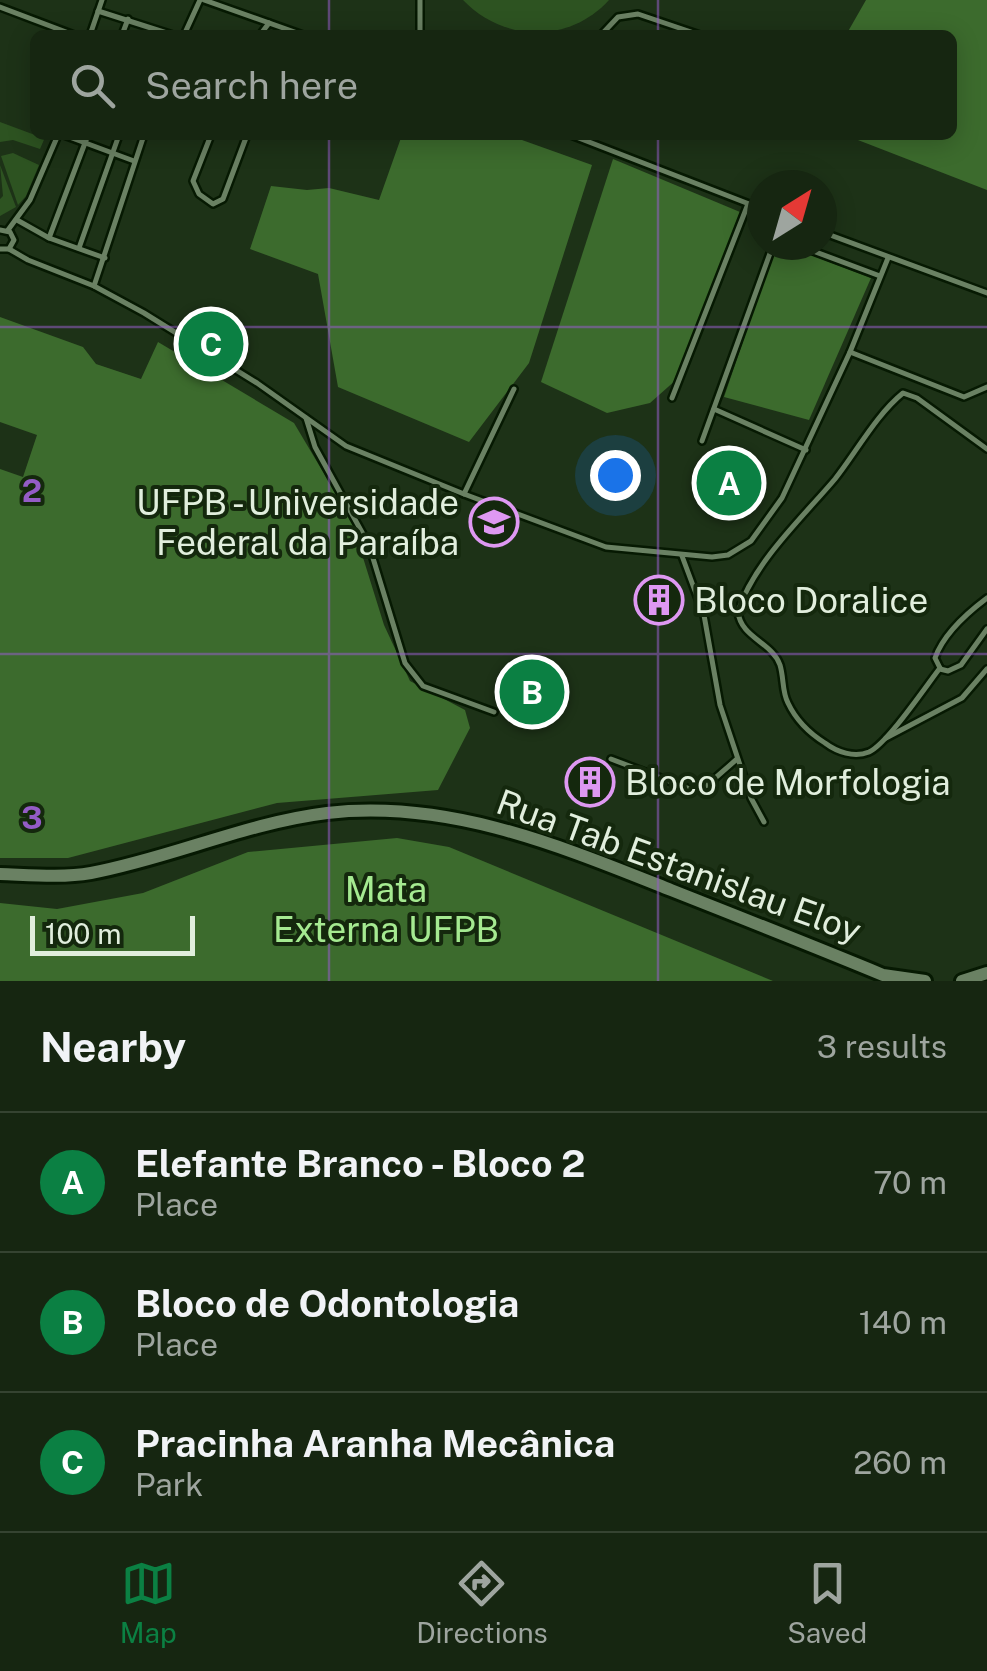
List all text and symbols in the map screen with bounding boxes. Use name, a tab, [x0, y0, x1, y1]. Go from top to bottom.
search box	[30, 30, 957, 140]
icon: search	[65, 58, 120, 113]
text: Search here	[145, 63, 358, 108]
north arrow	[747, 170, 837, 260]
pin: C	[178, 306, 244, 382]
pin: A	[696, 446, 762, 520]
your location	[590, 450, 641, 501]
text: 2	[22, 472, 42, 509]
place label: UFPB - Universidade Federal da Paraíba	[136, 482, 459, 563]
school or university icon: UFPB - Universidade Federal da Paraíba	[468, 496, 520, 548]
building icon: Bloco Doralice	[633, 574, 685, 626]
place label: Bloco Doralice	[694, 580, 928, 621]
pin: B	[500, 654, 564, 730]
building icon: Bloco de Morfologia	[564, 756, 616, 808]
place label: Bloco de Morfologia	[625, 762, 951, 803]
street label: Rua Tab Estanislau Eloy	[491, 781, 867, 951]
text: 3	[21, 799, 43, 836]
park label: Mata Externa UFPB	[273, 869, 499, 950]
scale bar	[30, 911, 195, 956]
text: 100 m	[45, 917, 122, 950]
text: Nearby	[40, 1022, 186, 1071]
text: 3 results	[817, 1028, 947, 1065]
text: Elefante Branco - Bloco 2	[135, 1141, 585, 1186]
text: A	[61, 1164, 84, 1201]
text: 70 m	[873, 1164, 947, 1201]
text: Place	[135, 1186, 218, 1223]
text: Bloco de Odontologia	[135, 1281, 519, 1326]
text: B	[62, 1304, 83, 1341]
text: 140 m	[859, 1304, 947, 1341]
text: Place	[135, 1326, 218, 1363]
text: Pracinha Aranha Mecânica	[135, 1421, 615, 1466]
text: C	[61, 1444, 84, 1481]
text: 260 m	[853, 1444, 947, 1481]
text: Park	[135, 1466, 203, 1503]
tab: Map	[120, 1556, 177, 1649]
tab: Directions	[416, 1556, 548, 1649]
tab: Saved	[787, 1556, 867, 1649]

